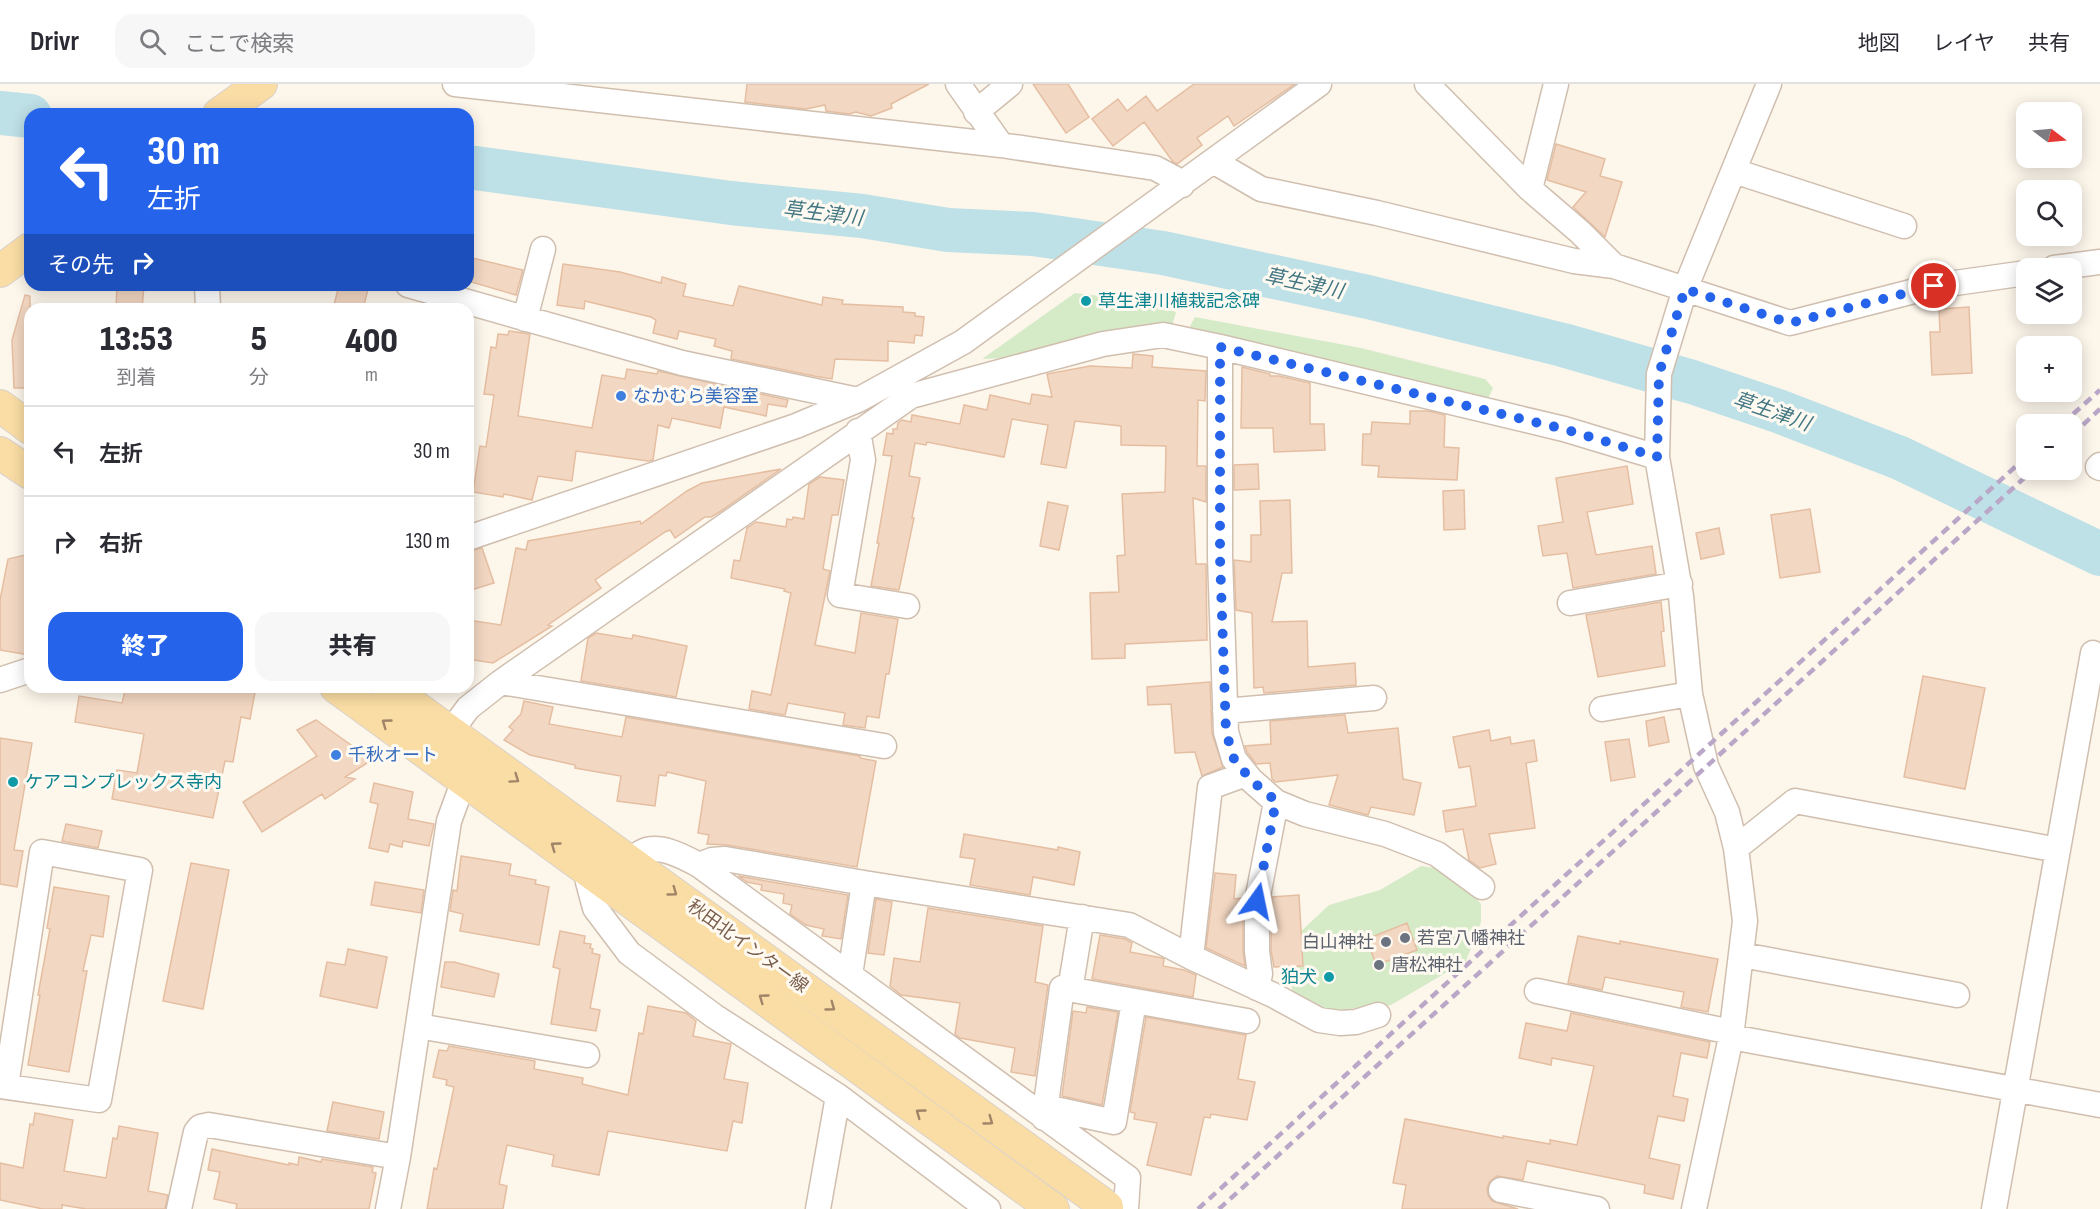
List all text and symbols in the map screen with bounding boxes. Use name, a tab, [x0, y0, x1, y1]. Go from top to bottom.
search box	[115, 14, 535, 68]
text: Drivr	[30, 25, 79, 58]
icon: search	[136, 25, 169, 58]
text: ここで検索	[184, 31, 294, 58]
text: 地図	[1858, 31, 1900, 56]
text: レイヤ	[1933, 31, 1995, 56]
text: 共有	[2028, 31, 2070, 56]
north arrow	[2016, 102, 2082, 168]
map controls	[2016, 102, 2082, 480]
text: 30 m	[147, 126, 220, 177]
icon: left	[48, 132, 126, 210]
button: search	[2016, 180, 2082, 246]
text: 左折	[147, 184, 201, 216]
water label: 草生津川	[782, 197, 866, 231]
icon: right	[126, 246, 159, 279]
text: その先	[48, 252, 114, 279]
button: layers	[2016, 258, 2082, 324]
pin	[1908, 260, 1959, 311]
water label: 草生津川	[1262, 264, 1347, 304]
icon: arrive	[1917, 269, 1950, 302]
place label: 草生津川植栽記念碑	[1098, 291, 1260, 312]
marker: 草生津川植栽記念碑	[1079, 294, 1093, 308]
text: 13:53	[100, 318, 173, 361]
text: 5	[251, 318, 267, 361]
text: 400	[345, 320, 398, 363]
button: +	[2016, 336, 2082, 402]
text: m	[365, 363, 378, 387]
text: 到着	[117, 366, 157, 390]
text: 分	[249, 366, 269, 390]
place label: なかむら美容室	[633, 386, 759, 407]
water label: 草生津川	[1730, 388, 1815, 437]
marker: なかむら美容室	[614, 389, 628, 403]
button: −	[2016, 414, 2082, 480]
icon: left	[48, 435, 81, 468]
text: 30 m	[413, 438, 450, 465]
text: 左折	[99, 441, 143, 468]
icon: right	[48, 525, 81, 558]
text: 130 m	[406, 528, 450, 555]
text: 右折	[99, 531, 143, 558]
button: 終了	[48, 612, 243, 681]
button: 共有	[255, 612, 450, 681]
one-way arrow	[381, 719, 392, 730]
place label: 千秋オート	[348, 745, 438, 766]
marker: 千秋オート	[329, 748, 343, 762]
place label: ケアコンプレックス寺内	[25, 772, 222, 793]
one-way arrow	[508, 772, 519, 783]
marker: ケアコンプレックス寺内	[6, 775, 20, 789]
one-way arrow	[550, 842, 561, 853]
position arrow	[1225, 869, 1289, 933]
one-way arrow	[667, 885, 678, 896]
street label: 秋田北インター線	[683, 896, 812, 997]
place label: 若宮八幡神社	[1417, 928, 1525, 949]
marker: 若宮八幡神社	[1398, 931, 1412, 945]
place label: 白山神社	[1302, 932, 1374, 953]
marker: 白山神社	[1379, 935, 1393, 949]
place label: 唐松神社	[1391, 955, 1463, 976]
marker: 唐松神社	[1372, 958, 1386, 972]
place label: 狛犬	[1281, 967, 1317, 988]
marker: 狛犬	[1322, 970, 1336, 984]
one-way arrow	[758, 994, 769, 1005]
one-way arrow	[824, 1000, 835, 1011]
one-way arrow	[916, 1109, 927, 1120]
one-way arrow	[982, 1114, 993, 1125]

